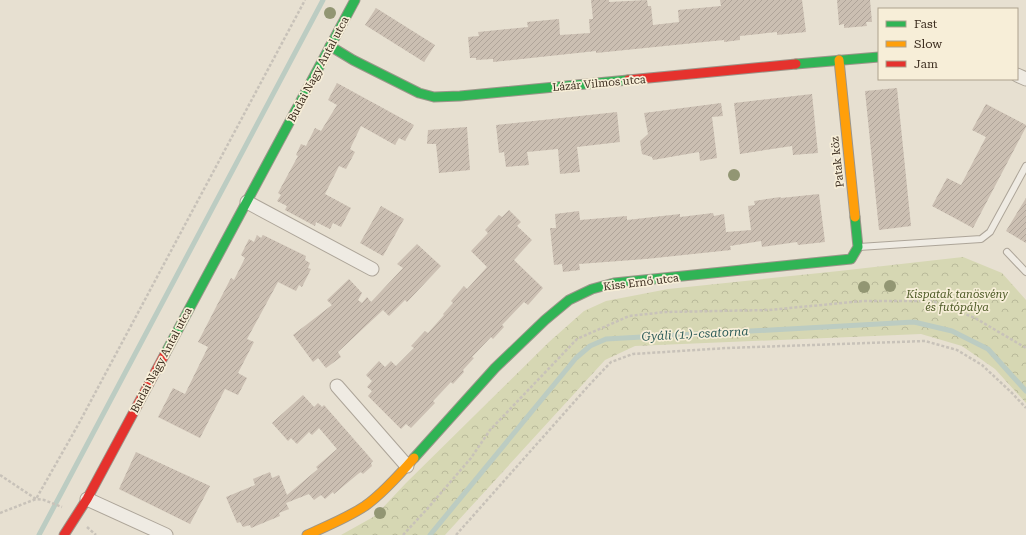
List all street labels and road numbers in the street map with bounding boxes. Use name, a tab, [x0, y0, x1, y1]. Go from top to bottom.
street label: Budai Nagy Antal utca	[285, 14, 352, 124]
street label: Lázár Vilmos utca	[552, 73, 646, 94]
street label: Patak köz	[828, 136, 847, 188]
street label: Kiss Ernő utca	[603, 271, 680, 294]
street label: Budai Nagy Antal utca	[128, 305, 195, 415]

